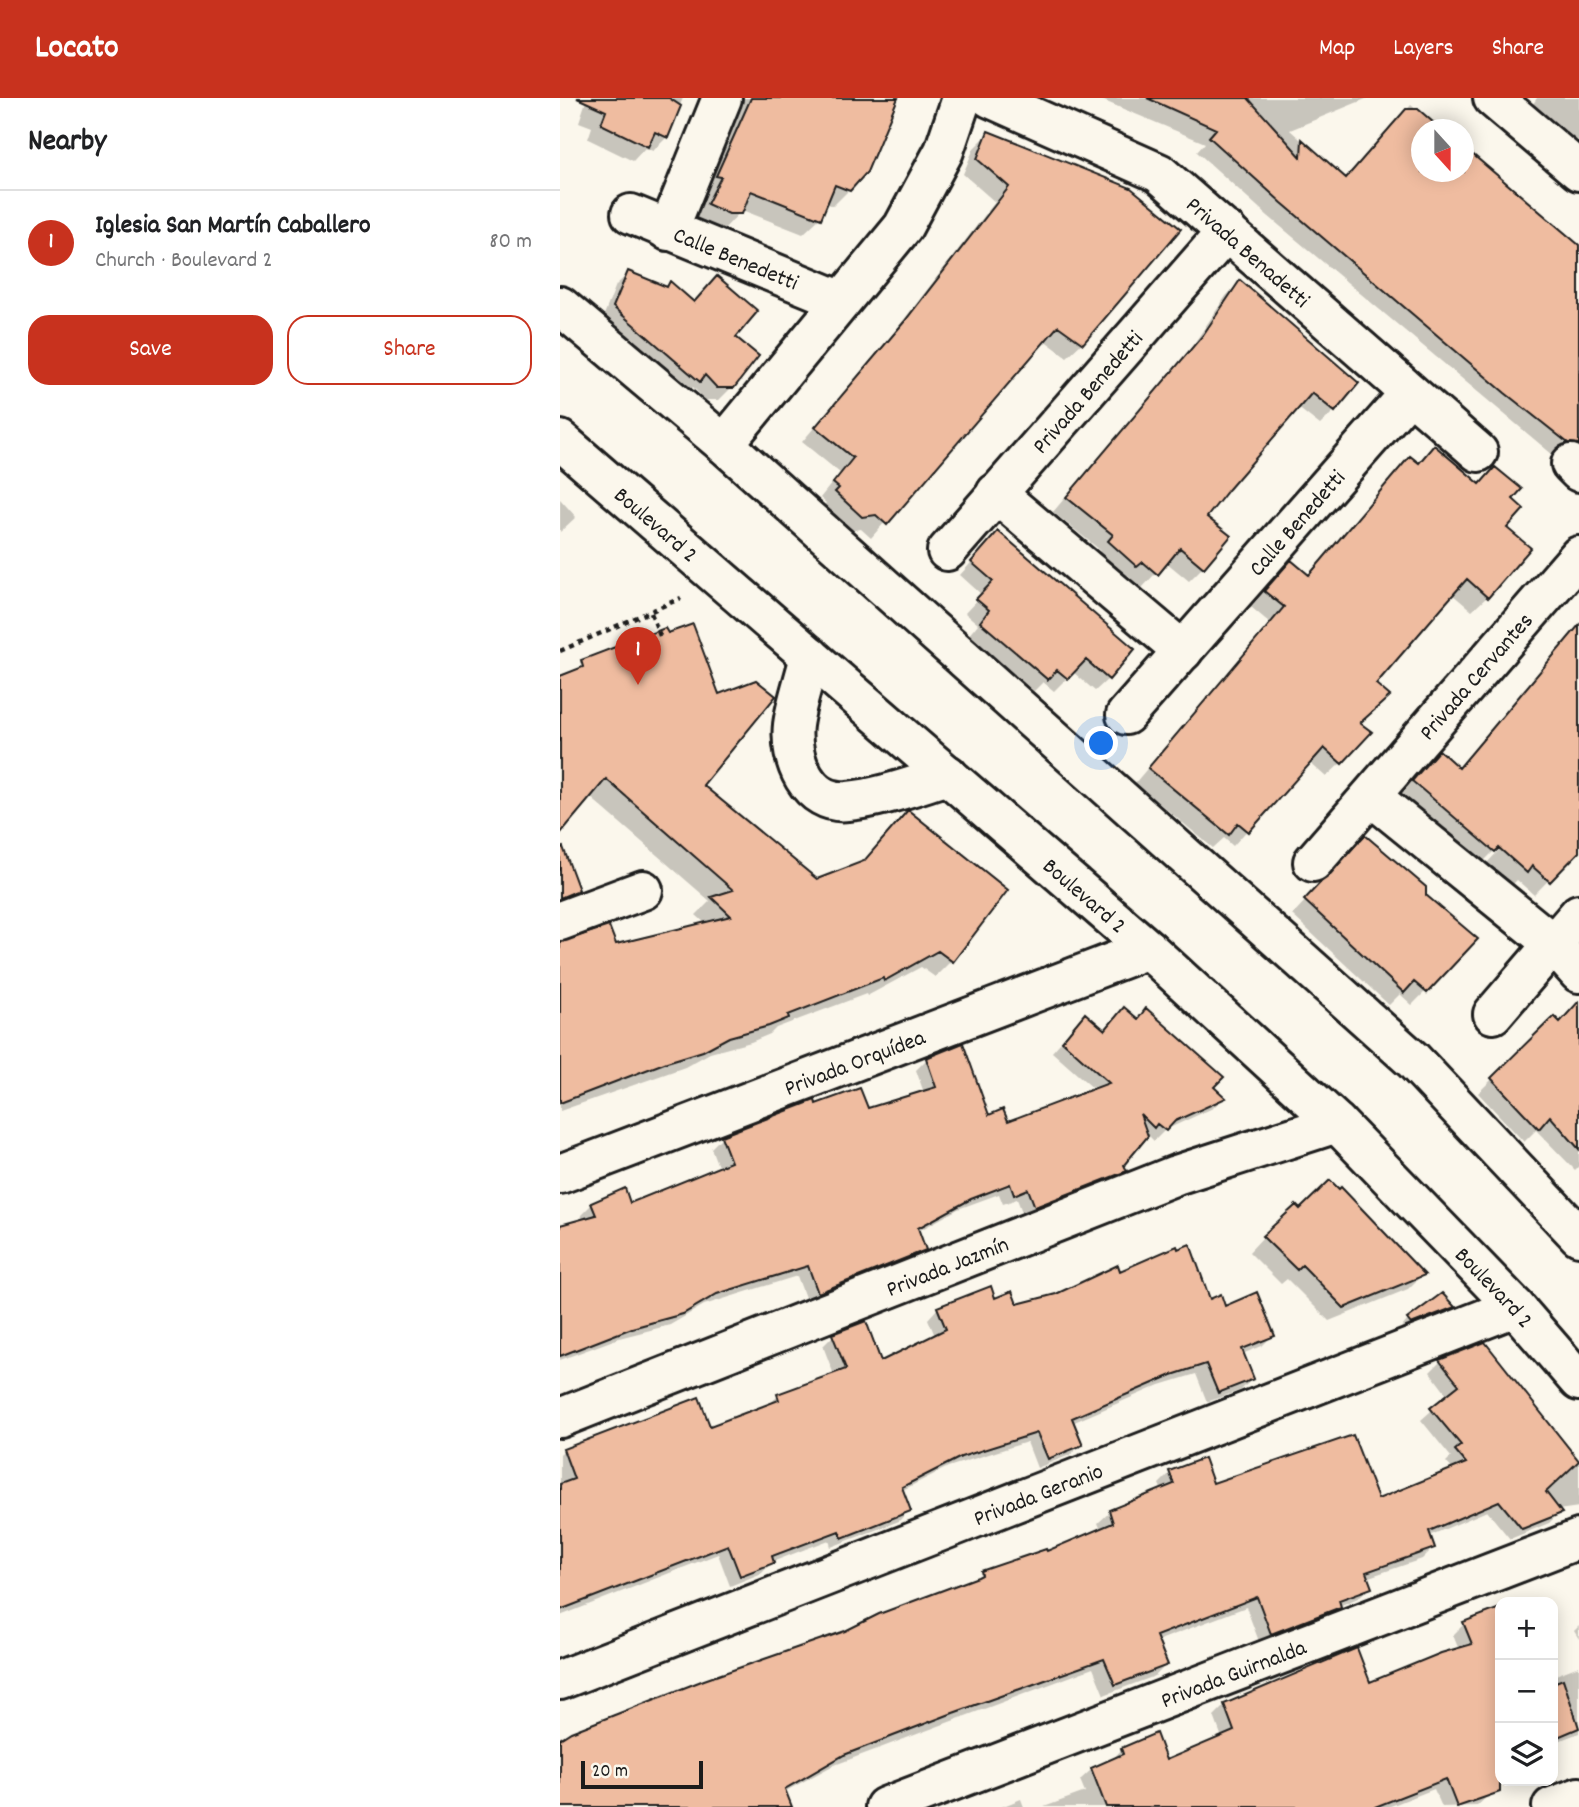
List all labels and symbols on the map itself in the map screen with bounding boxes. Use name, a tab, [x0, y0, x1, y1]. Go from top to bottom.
north arrow	[1411, 119, 1474, 182]
street label: Privada Benadetti	[1177, 191, 1316, 318]
street label: Calle Benedetti	[668, 220, 803, 301]
street label: Privada Benedetti	[1026, 325, 1152, 463]
street label: Calle Benedetti	[1242, 464, 1355, 585]
street label: Boulevard 2	[605, 481, 704, 572]
street label: Privada Cervantes	[1413, 607, 1543, 749]
pin: 1	[615, 627, 661, 685]
your location	[1084, 726, 1118, 760]
street label: Boulevard 2	[1034, 852, 1132, 943]
street label: Privada Orquídea	[780, 1022, 932, 1107]
street label: Privada Jazmín	[882, 1230, 1014, 1308]
street label: Boulevard 2	[1445, 1241, 1539, 1337]
street label: Privada Geranio	[969, 1456, 1109, 1537]
street label: Privada Guirnalda	[1157, 1632, 1313, 1719]
scale bar	[581, 1758, 704, 1790]

